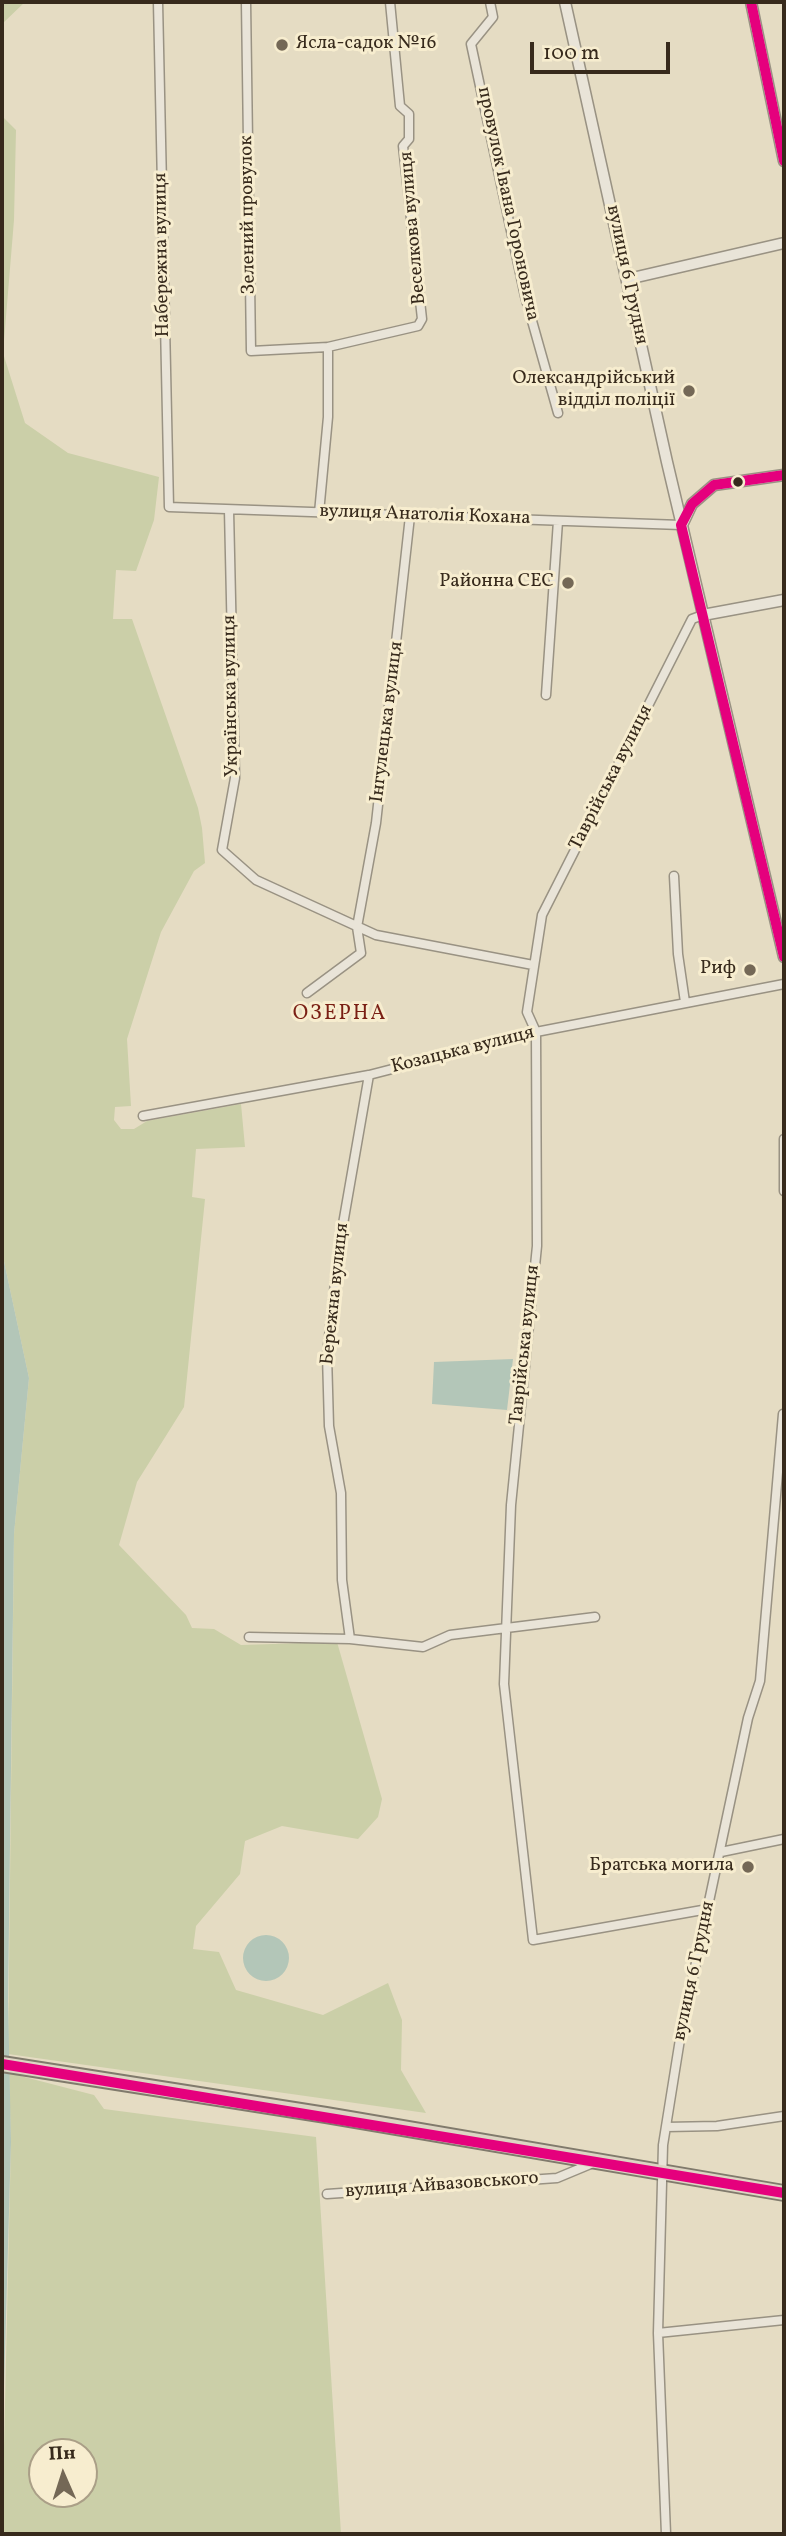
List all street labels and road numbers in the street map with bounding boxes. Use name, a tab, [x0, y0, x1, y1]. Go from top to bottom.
street label: провулок Івана Гороновича	[471, 85, 543, 323]
street label: Зелений провулок	[236, 135, 262, 295]
street label: Веселкова вулиця	[396, 150, 432, 306]
street label: Набережна вулиця	[150, 172, 176, 338]
street label: вулиця 6 Грудня	[600, 203, 652, 347]
street label: вулиця Анатолія Кохана	[319, 501, 531, 531]
street label: Українська вулиця	[219, 615, 245, 777]
street label: Інгулецька вулиця	[367, 640, 409, 804]
street label: Таврійська вулиця	[565, 701, 659, 855]
street label: Козацька вулиця	[389, 1022, 537, 1080]
street label: Бережна вулиця	[317, 1222, 355, 1366]
street label: Таврійська вулиця	[506, 1264, 546, 1426]
street label: вулиця 6 Грудня	[669, 1899, 721, 2043]
street label: вулиця Айвазовського	[344, 2168, 540, 2204]

